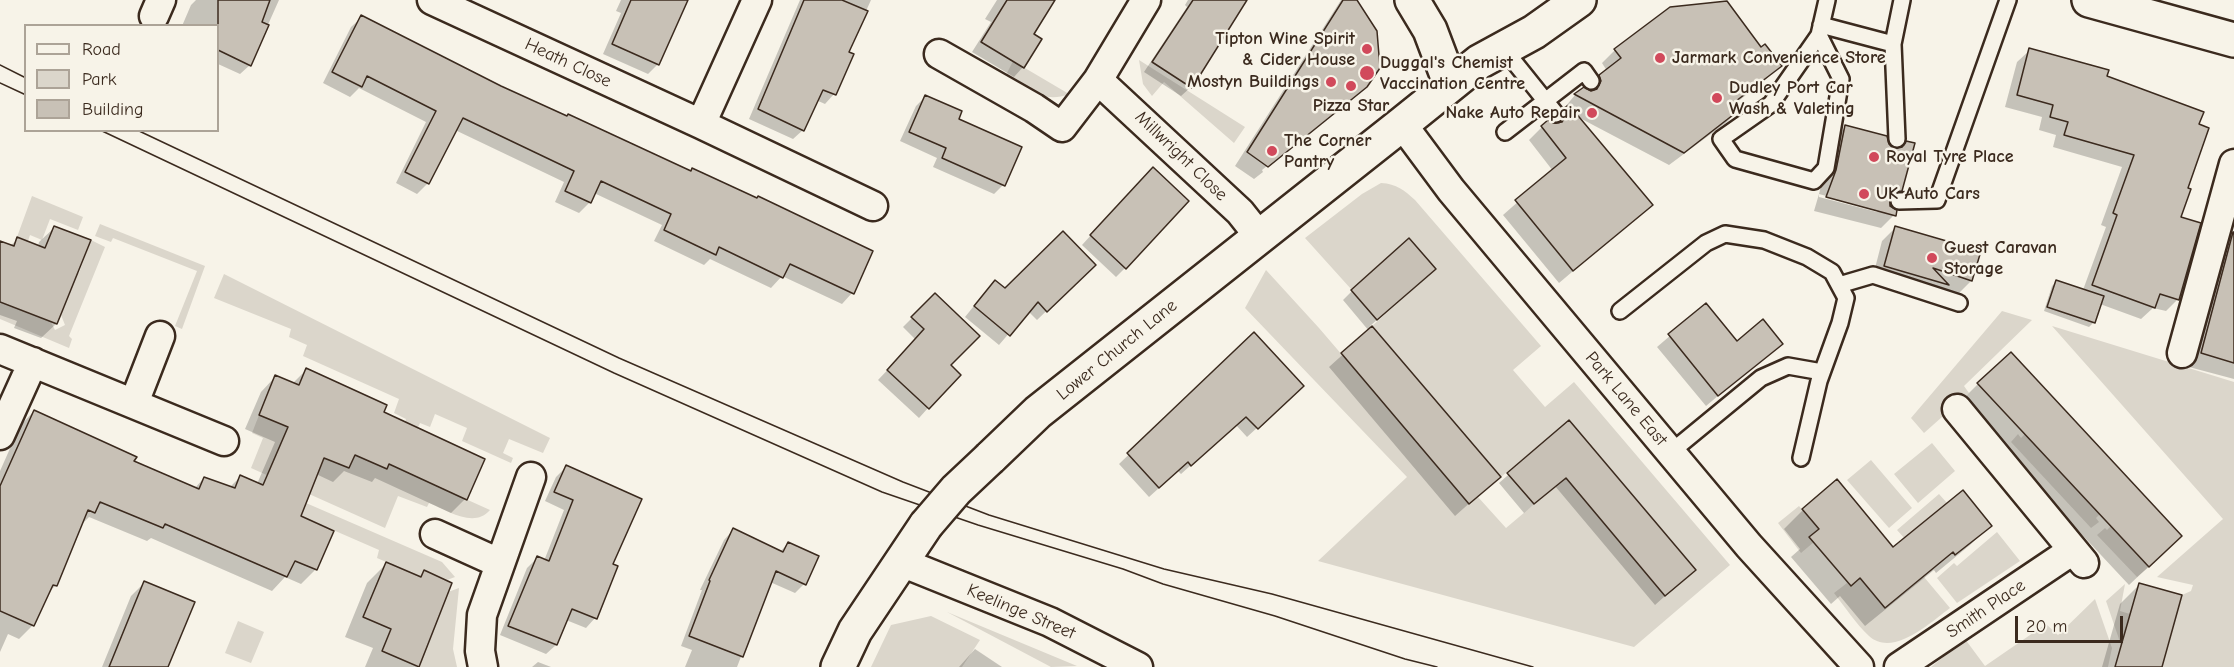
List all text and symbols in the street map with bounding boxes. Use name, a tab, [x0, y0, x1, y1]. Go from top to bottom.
legend	[24, 24, 219, 132]
place label: Tipton Wine Spirit & Cider House	[1215, 28, 1355, 70]
street label: Heath Close	[521, 34, 615, 92]
text: Road	[82, 39, 121, 60]
marker: Tipton Wine Spirit & Cider House	[1360, 42, 1374, 56]
place label: Jarmark Convenience Store	[1672, 47, 1885, 69]
marker: Jarmark Convenience Store	[1653, 51, 1667, 65]
place label: Duggal's Chemist Vaccination Centre	[1380, 52, 1525, 94]
marker: Duggal's Chemist Vaccination Centre	[1358, 64, 1376, 82]
text: Park	[82, 69, 116, 90]
place label: Mostyn Buildings	[1187, 71, 1319, 93]
marker: Mostyn Buildings	[1324, 75, 1338, 89]
place label: Dudley Port Car Wash & Valeting	[1729, 77, 1855, 119]
marker: Pizza Star	[1344, 79, 1358, 93]
marker: Dudley Port Car Wash & Valeting	[1710, 91, 1724, 105]
place label: Pizza Star	[1313, 95, 1389, 117]
text: Building	[82, 99, 144, 120]
place label: Nake Auto Repair	[1445, 102, 1580, 124]
street label: Millwright Close	[1130, 106, 1232, 206]
marker: Nake Auto Repair	[1585, 106, 1599, 120]
place label: The Corner Pantry	[1284, 130, 1371, 172]
marker: The Corner Pantry	[1265, 144, 1279, 158]
place label: Royal Tyre Place	[1886, 146, 2014, 168]
marker: Royal Tyre Place	[1867, 150, 1881, 164]
place label: UK Auto Cars	[1876, 183, 1980, 205]
marker: UK Auto Cars	[1857, 187, 1871, 201]
place label: Guest Caravan Storage	[1944, 237, 2057, 280]
marker: Guest Caravan Storage	[1925, 251, 1939, 265]
street label: Lower Church Lane	[1053, 295, 1181, 405]
street label: Park Lane East	[1580, 348, 1672, 450]
street label: Smith Place	[1942, 575, 2030, 643]
street label: Keelinge Street	[964, 579, 1078, 645]
scale bar	[2018, 604, 2126, 642]
text: 20 m	[2026, 616, 2067, 637]

